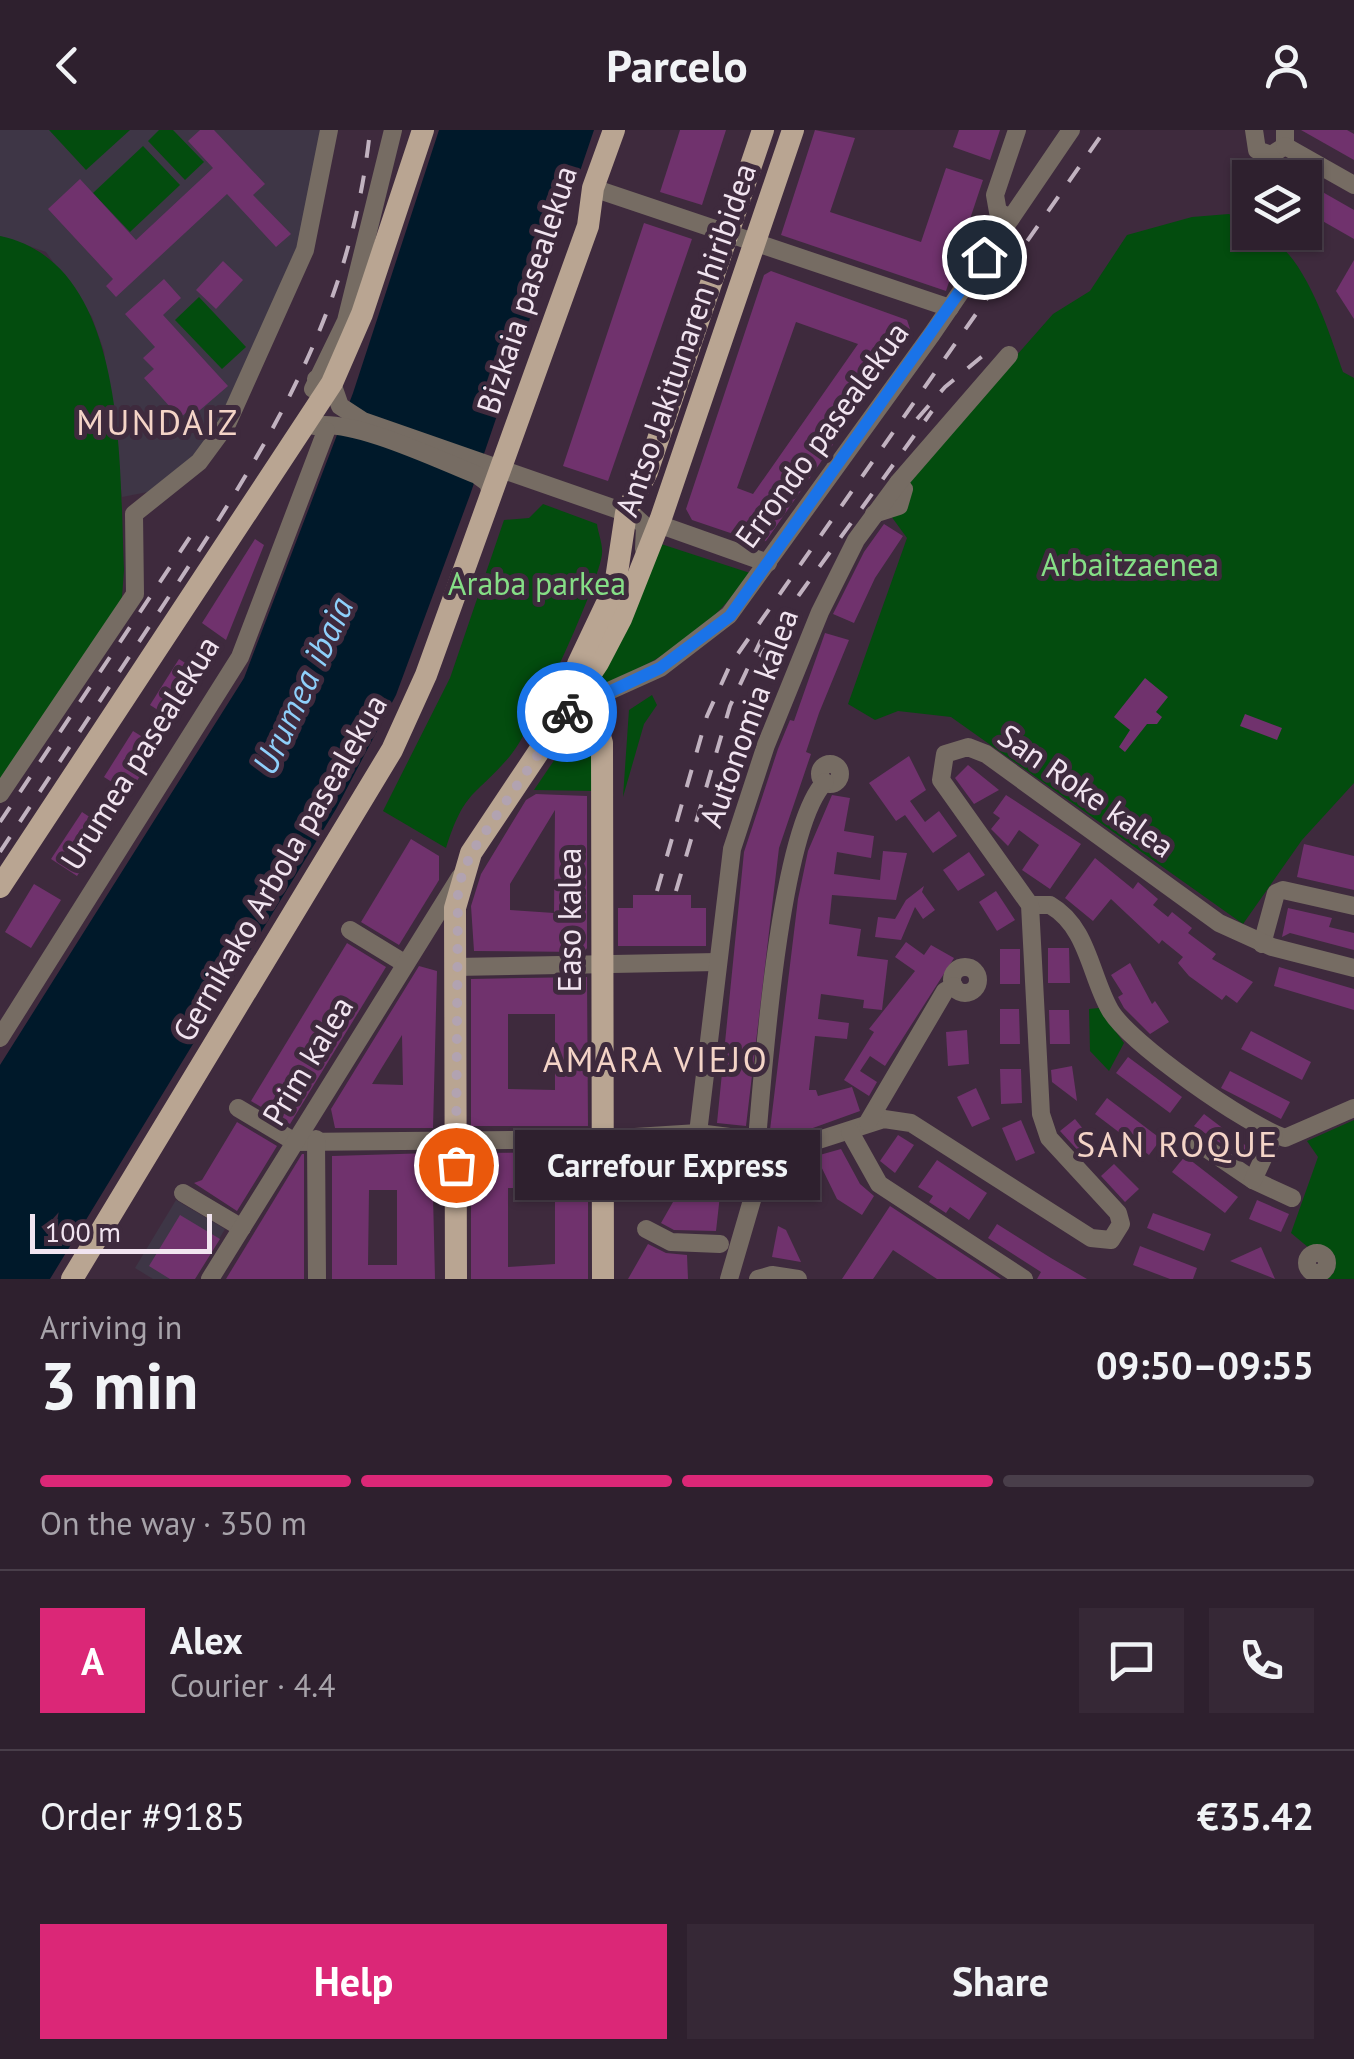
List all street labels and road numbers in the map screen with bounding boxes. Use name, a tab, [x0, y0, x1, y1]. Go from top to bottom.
street label: Antso Jakitunaren hiribidea	[605, 158, 765, 522]
street label: Bizkaia pasealekua	[466, 160, 586, 419]
street label: Errondo pasealekua	[725, 313, 917, 556]
street label: Autonomia kalea	[689, 602, 807, 833]
street label: Urumea pasealekua	[50, 627, 228, 877]
street label: Gernikako Arbola pasealekua	[162, 686, 396, 1049]
street label: San Roke kalea	[990, 714, 1183, 866]
street label: Easo kalea	[548, 848, 590, 992]
street label: Prim kalea	[252, 988, 362, 1133]

